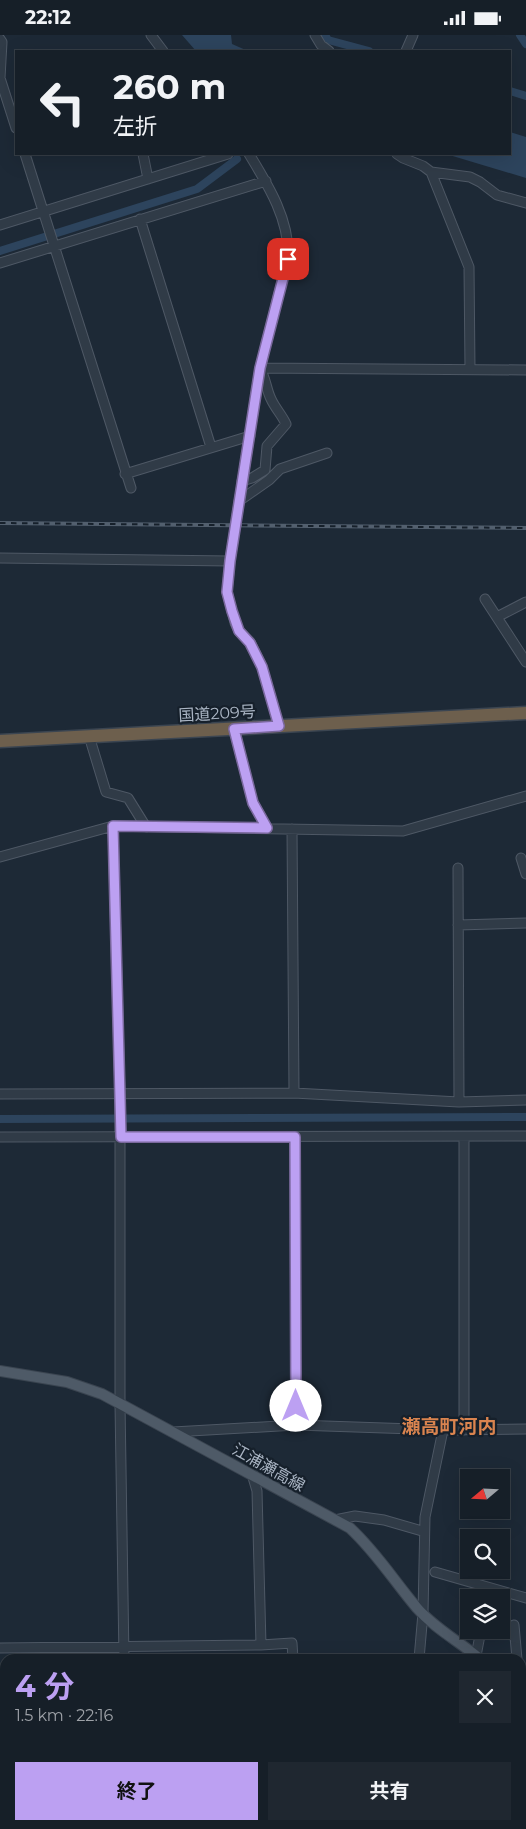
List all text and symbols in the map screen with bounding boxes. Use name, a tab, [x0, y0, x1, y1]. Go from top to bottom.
text: 22:12	[25, 6, 71, 29]
text: 260 m	[113, 65, 226, 108]
icon: left	[30, 70, 95, 135]
text: 左折	[113, 113, 157, 140]
pin	[267, 238, 309, 280]
icon: arrive	[274, 245, 302, 273]
street label: 国道209号	[178, 702, 256, 725]
position arrow	[269, 1379, 321, 1431]
district label: 瀬高町河内	[401, 1415, 497, 1438]
street label: 江浦瀬高線	[229, 1440, 308, 1495]
north arrow	[460, 1469, 510, 1519]
map controls	[460, 1469, 510, 1639]
button: search	[460, 1529, 510, 1579]
button: layers	[460, 1589, 510, 1639]
text: 4 分	[15, 1668, 74, 1705]
button: close	[459, 1671, 511, 1723]
text: 1.5 km · 22:16	[15, 1706, 113, 1725]
button: 終了	[15, 1762, 258, 1820]
button: 共有	[268, 1762, 511, 1820]

